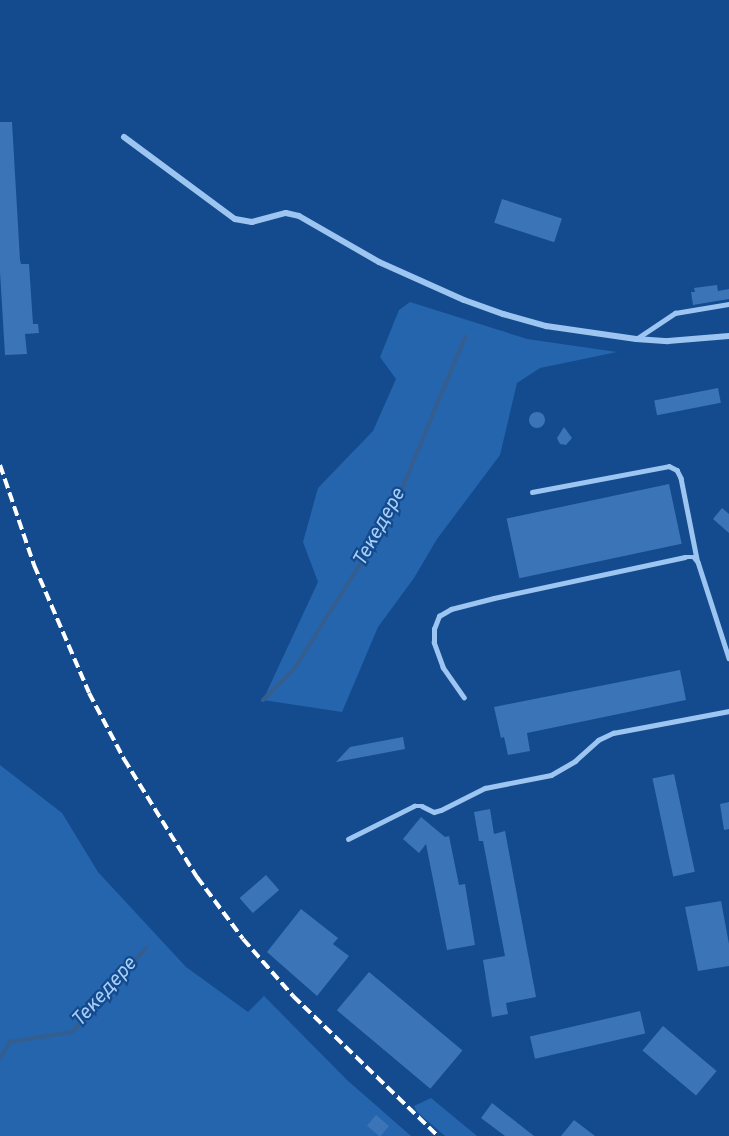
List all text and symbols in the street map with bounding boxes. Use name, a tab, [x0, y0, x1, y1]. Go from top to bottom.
water label: Текедере	[349, 485, 411, 571]
water label: Текедере	[67, 953, 143, 1033]

